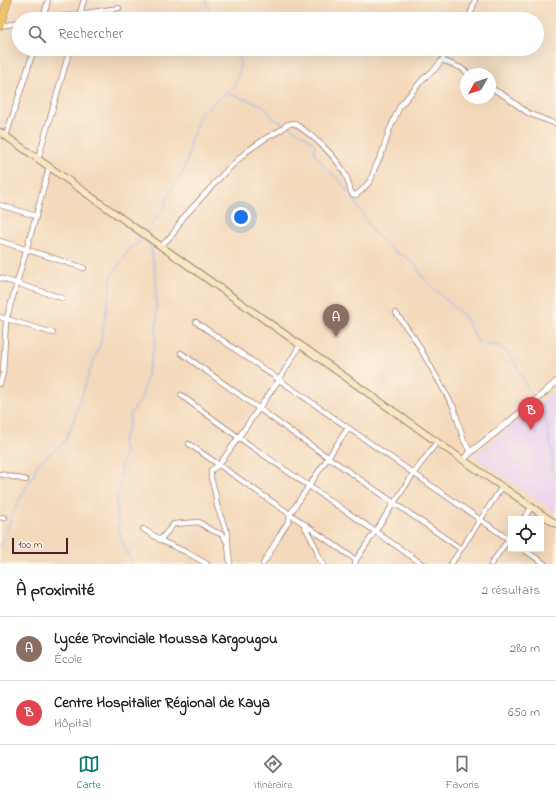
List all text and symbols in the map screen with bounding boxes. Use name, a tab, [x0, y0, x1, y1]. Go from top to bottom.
search box	[12, 12, 544, 56]
icon: search	[26, 23, 48, 45]
text: Rechercher	[58, 23, 123, 45]
north arrow	[460, 68, 496, 104]
your location	[231, 207, 251, 227]
pin: A	[323, 304, 349, 337]
pin: B	[518, 397, 544, 430]
map controls	[508, 516, 544, 552]
button: locate	[508, 516, 544, 552]
scale bar	[12, 536, 68, 555]
text: 100 m	[18, 537, 42, 553]
text: À proximité	[16, 578, 94, 603]
text: 2 résultats	[482, 581, 540, 600]
text: Lycée Provinciale Moussa Kargougou	[54, 628, 278, 650]
text: A	[25, 639, 33, 658]
text: 280 m	[510, 639, 540, 658]
text: École	[54, 650, 82, 669]
text: Centre Hospitalier Régional de Kaya	[54, 692, 270, 714]
text: B	[25, 703, 33, 722]
text: 650 m	[508, 703, 540, 722]
text: Hôpital	[54, 714, 91, 733]
tab: Carte	[77, 753, 101, 793]
tab: Itinéraire	[254, 753, 292, 793]
tab: Favoris	[445, 753, 479, 793]

